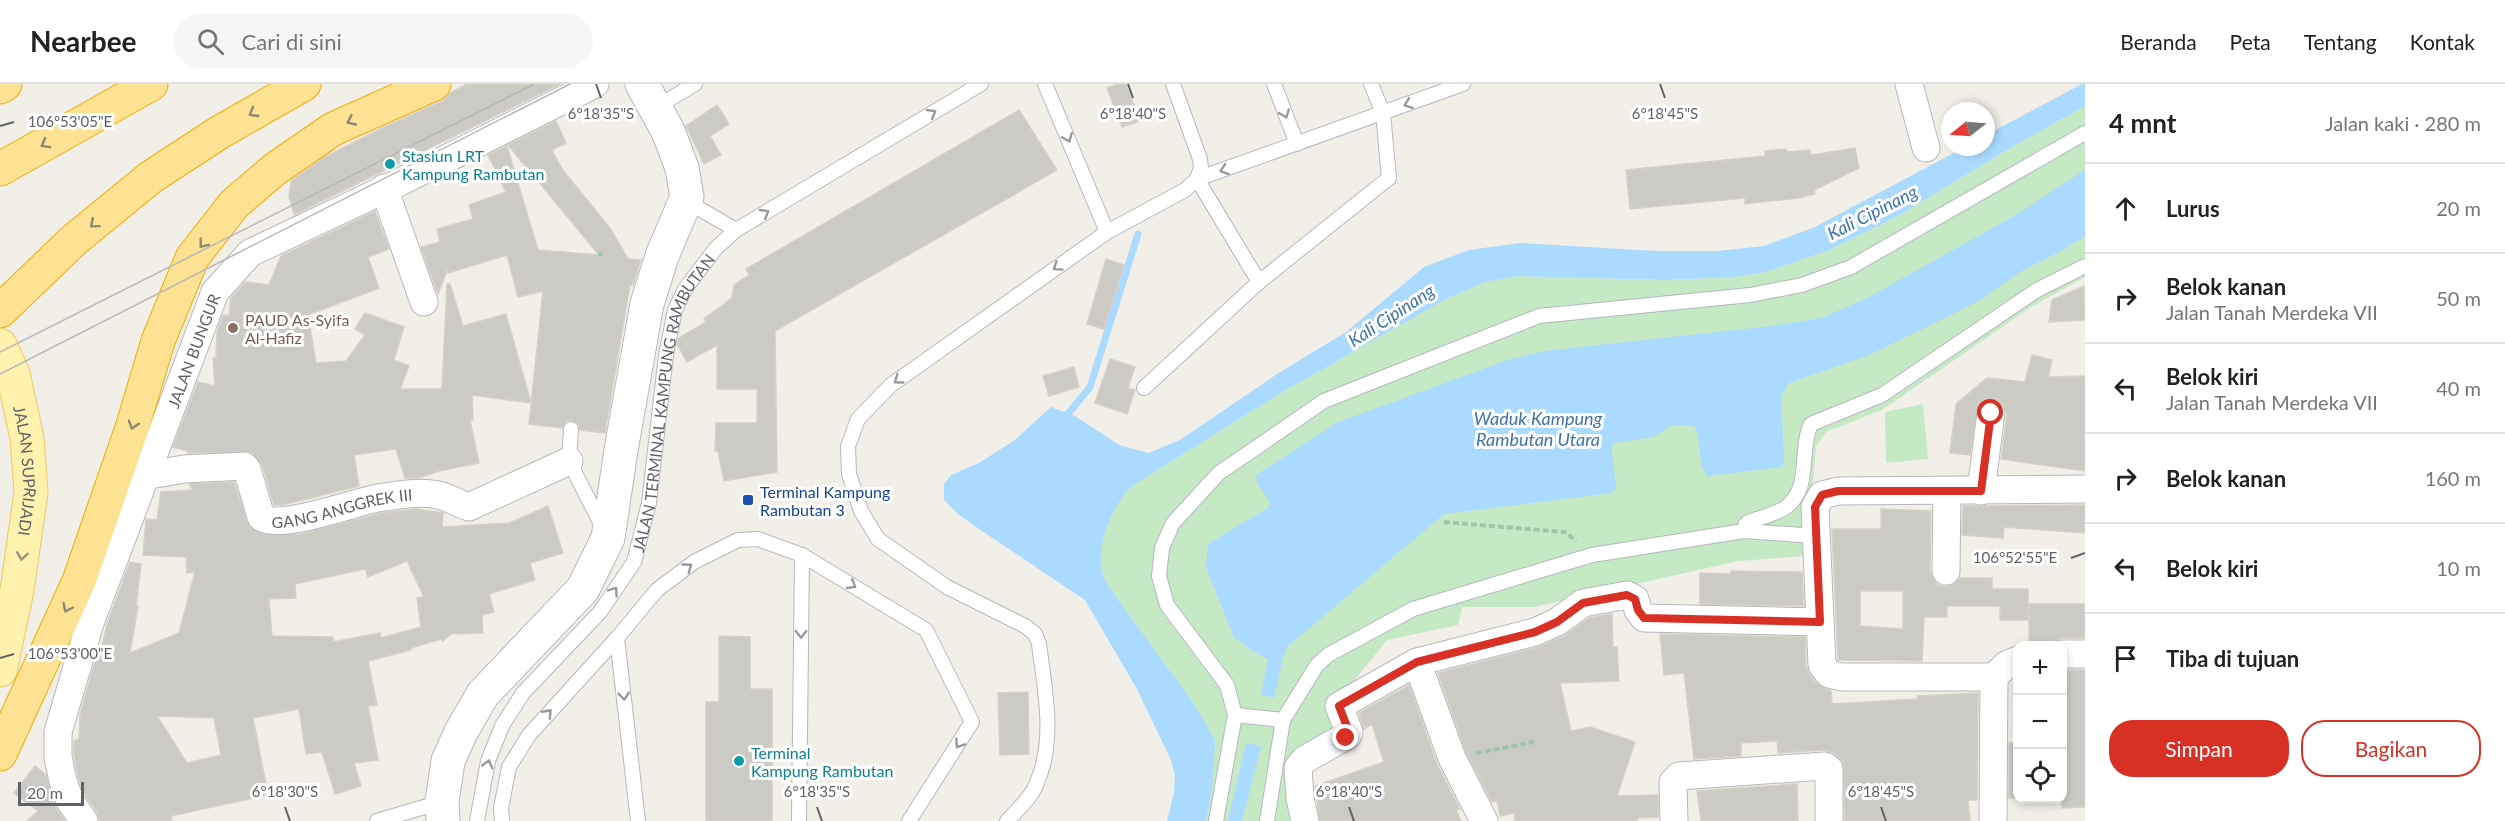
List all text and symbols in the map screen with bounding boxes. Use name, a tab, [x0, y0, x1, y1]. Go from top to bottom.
search box	[173, 14, 593, 68]
text: Nearbee	[30, 24, 137, 58]
icon: search	[194, 25, 227, 58]
text: Cari di sini	[242, 28, 342, 55]
text: Beranda	[2120, 29, 2197, 54]
text: Peta	[2230, 29, 2271, 54]
text: Tentang	[2304, 29, 2377, 54]
text: Kontak	[2410, 29, 2475, 54]
one-way arrow	[1403, 97, 1414, 109]
north arrow	[1941, 102, 1995, 156]
text: 6°18'35"S	[568, 104, 634, 122]
text: 6°18'40"S	[1100, 104, 1166, 122]
text: 6°18'45"S	[1632, 104, 1698, 122]
one-way arrow	[249, 106, 260, 117]
text: 4 mnt	[2109, 107, 2176, 139]
one-way arrow	[926, 108, 936, 120]
one-way arrow	[1278, 108, 1291, 119]
text: Jalan kaki · 280 m	[2325, 111, 2481, 135]
text: 106°53'05"E	[28, 112, 112, 130]
one-way arrow	[347, 113, 358, 125]
one-way arrow	[1061, 132, 1073, 143]
one-way arrow	[41, 136, 51, 148]
place label: Stasiun LRT Kampung Rambutan	[402, 146, 544, 183]
marker: Stasiun LRT Kampung Rambutan	[383, 157, 397, 171]
one-way arrow	[1219, 162, 1230, 175]
water label: Kali Cipinang	[1823, 180, 1921, 244]
icon: ahead	[2109, 192, 2142, 225]
text: Lurus	[2166, 195, 2220, 222]
text: 20 m	[2436, 196, 2481, 220]
one-way arrow	[759, 209, 769, 221]
one-way arrow	[90, 217, 101, 228]
one-way arrow	[200, 237, 211, 248]
street label: JALAN TERMINAL KAMPUNG RAMBUTAN	[627, 250, 718, 554]
one-way arrow	[1053, 260, 1064, 271]
text: Belok kanan	[2166, 273, 2286, 300]
water label: Kali Cipinang	[1344, 279, 1438, 351]
icon: right	[2109, 282, 2142, 315]
text: 50 m	[2436, 286, 2481, 310]
street label: JALAN BUNGUR	[163, 291, 223, 410]
text: Jalan Tanah Merdeka VII	[2166, 300, 2378, 324]
place label: PAUD As-Syifa Al-Hafiz	[245, 310, 349, 347]
marker: PAUD As-Syifa Al-Hafiz	[226, 321, 240, 335]
text: Belok kiri	[2166, 363, 2258, 390]
icon: left	[2109, 372, 2142, 405]
one-way arrow	[894, 373, 905, 384]
text: 40 m	[2436, 376, 2481, 400]
text: Jalan Tanah Merdeka VII	[2166, 390, 2378, 414]
route start	[1977, 399, 2003, 425]
street label: JALAN SUPRIJADI	[11, 404, 41, 537]
water label: Waduk Kampung Rambutan Utara	[1474, 407, 1603, 450]
one-way arrow	[128, 419, 140, 430]
icon: right	[2109, 462, 2142, 495]
text: Belok kanan	[2166, 465, 2286, 492]
text: 160 m	[2425, 466, 2481, 490]
place label: Terminal Kampung Rambutan 3	[760, 482, 890, 519]
street label: GANG ANGGREK III	[271, 484, 413, 530]
marker: Terminal Kampung Rambutan 3	[741, 493, 755, 507]
text: 106°52'55"E	[1973, 548, 2057, 566]
one-way arrow	[16, 551, 28, 561]
icon: left	[2109, 552, 2142, 585]
text: Belok kiri	[2166, 555, 2258, 582]
text: 10 m	[2436, 556, 2481, 580]
one-way arrow	[681, 563, 692, 574]
one-way arrow	[846, 578, 856, 589]
one-way arrow	[607, 587, 618, 598]
one-way arrow	[62, 602, 74, 613]
one-way arrow	[795, 630, 807, 639]
map controls	[2013, 641, 2067, 803]
button: +	[2013, 641, 2067, 695]
icon: arrive	[2109, 642, 2142, 675]
text: 106°53'00"E	[28, 644, 112, 662]
text: Tiba di tujuan	[2166, 645, 2299, 672]
one-way arrow	[617, 692, 630, 701]
button: −	[2013, 695, 2067, 749]
one-way arrow	[541, 709, 552, 720]
button: Simpan	[2109, 720, 2289, 777]
button: Bagikan	[2301, 720, 2481, 777]
route end	[1332, 724, 1358, 750]
one-way arrow	[955, 738, 966, 749]
place label: Terminal Kampung Rambutan	[751, 743, 893, 780]
button: locate	[2013, 749, 2067, 803]
marker: Terminal Kampung Rambutan	[732, 754, 746, 768]
one-way arrow	[481, 759, 493, 770]
scale bar	[18, 779, 84, 806]
text: 6°18'30"S	[252, 782, 318, 800]
text: 6°18'35"S	[784, 782, 850, 800]
text: 6°18'40"S	[1316, 782, 1382, 800]
text: 6°18'45"S	[1848, 782, 1914, 800]
text: 20 m	[27, 783, 63, 802]

